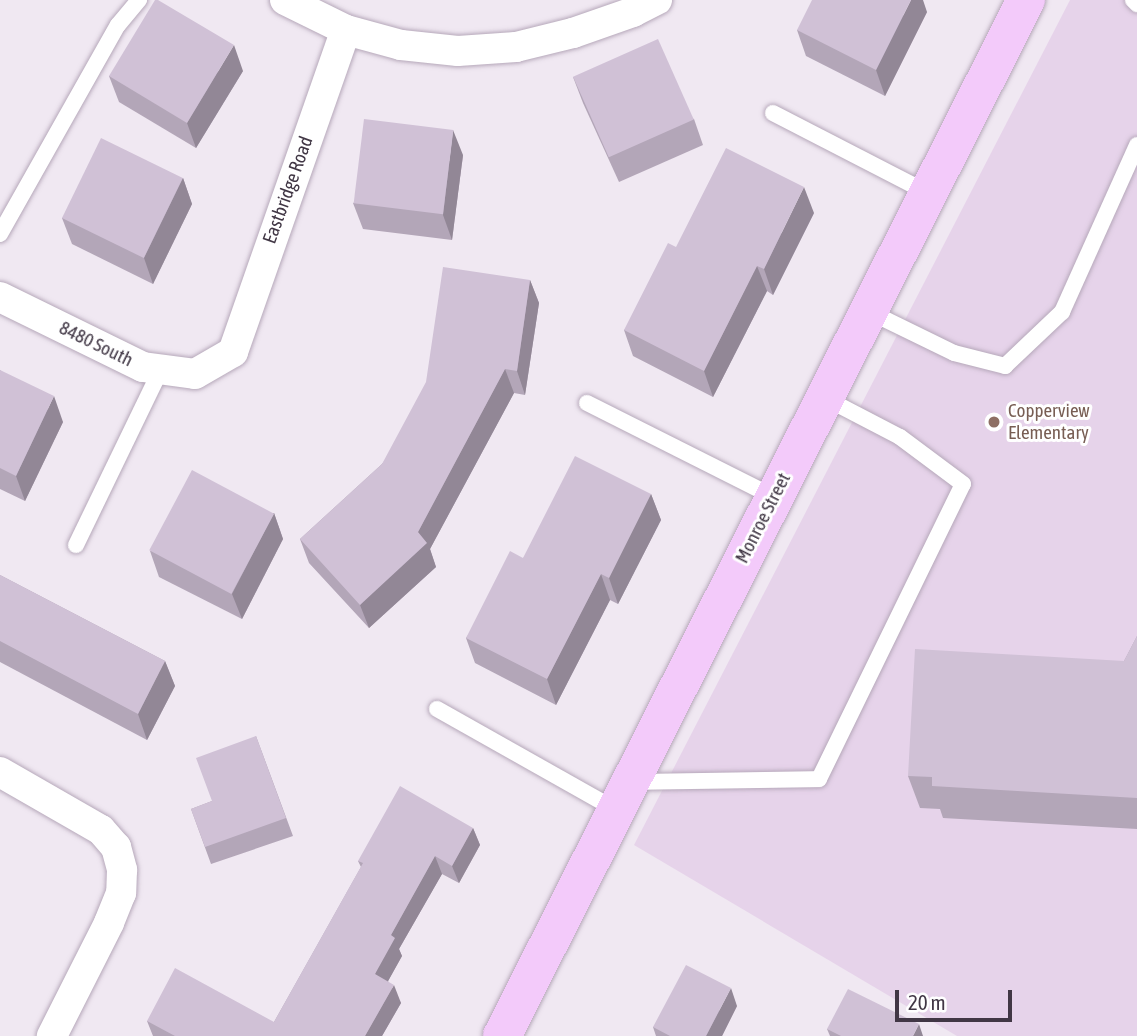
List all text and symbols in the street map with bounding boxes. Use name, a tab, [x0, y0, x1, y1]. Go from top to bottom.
street label: Eastbridge Road	[258, 133, 318, 247]
street label: 8480 South	[55, 316, 137, 372]
place label: Copperview Elementary	[1008, 400, 1090, 444]
marker: Copperview Elementary	[986, 414, 1002, 430]
street label: Monroe Street	[731, 469, 795, 567]
scale bar	[899, 976, 1016, 1020]
text: 20 m	[908, 990, 946, 1014]

